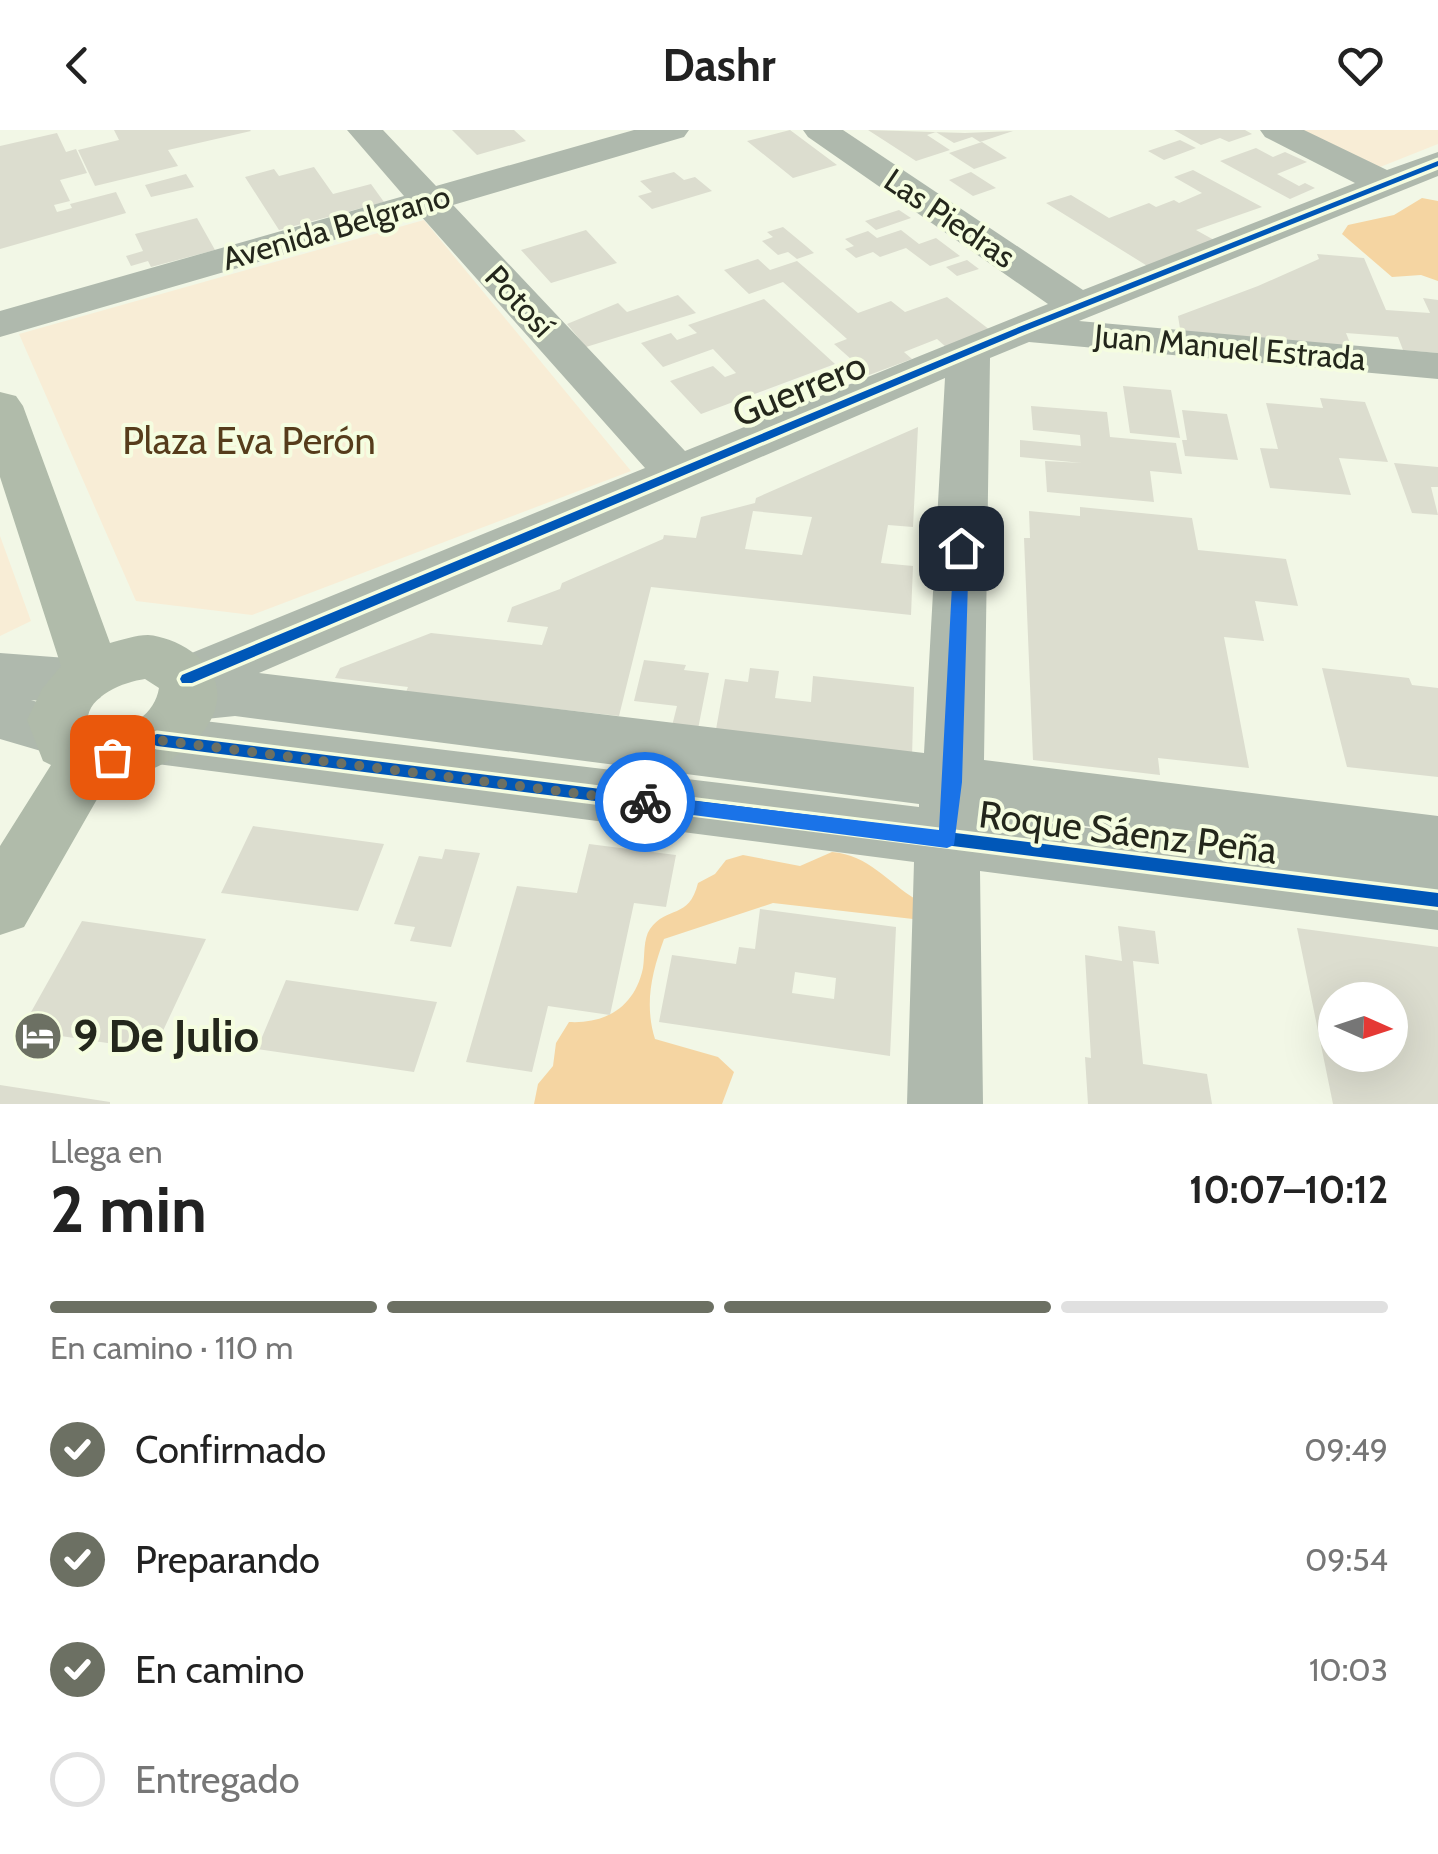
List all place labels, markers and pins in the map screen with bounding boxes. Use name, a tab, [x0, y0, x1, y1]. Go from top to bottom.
pin	[919, 506, 1004, 591]
pin	[70, 715, 155, 800]
place label: 9 De Julio	[73, 1009, 259, 1063]
hotel icon: 9 De Julio	[12, 1010, 64, 1062]

